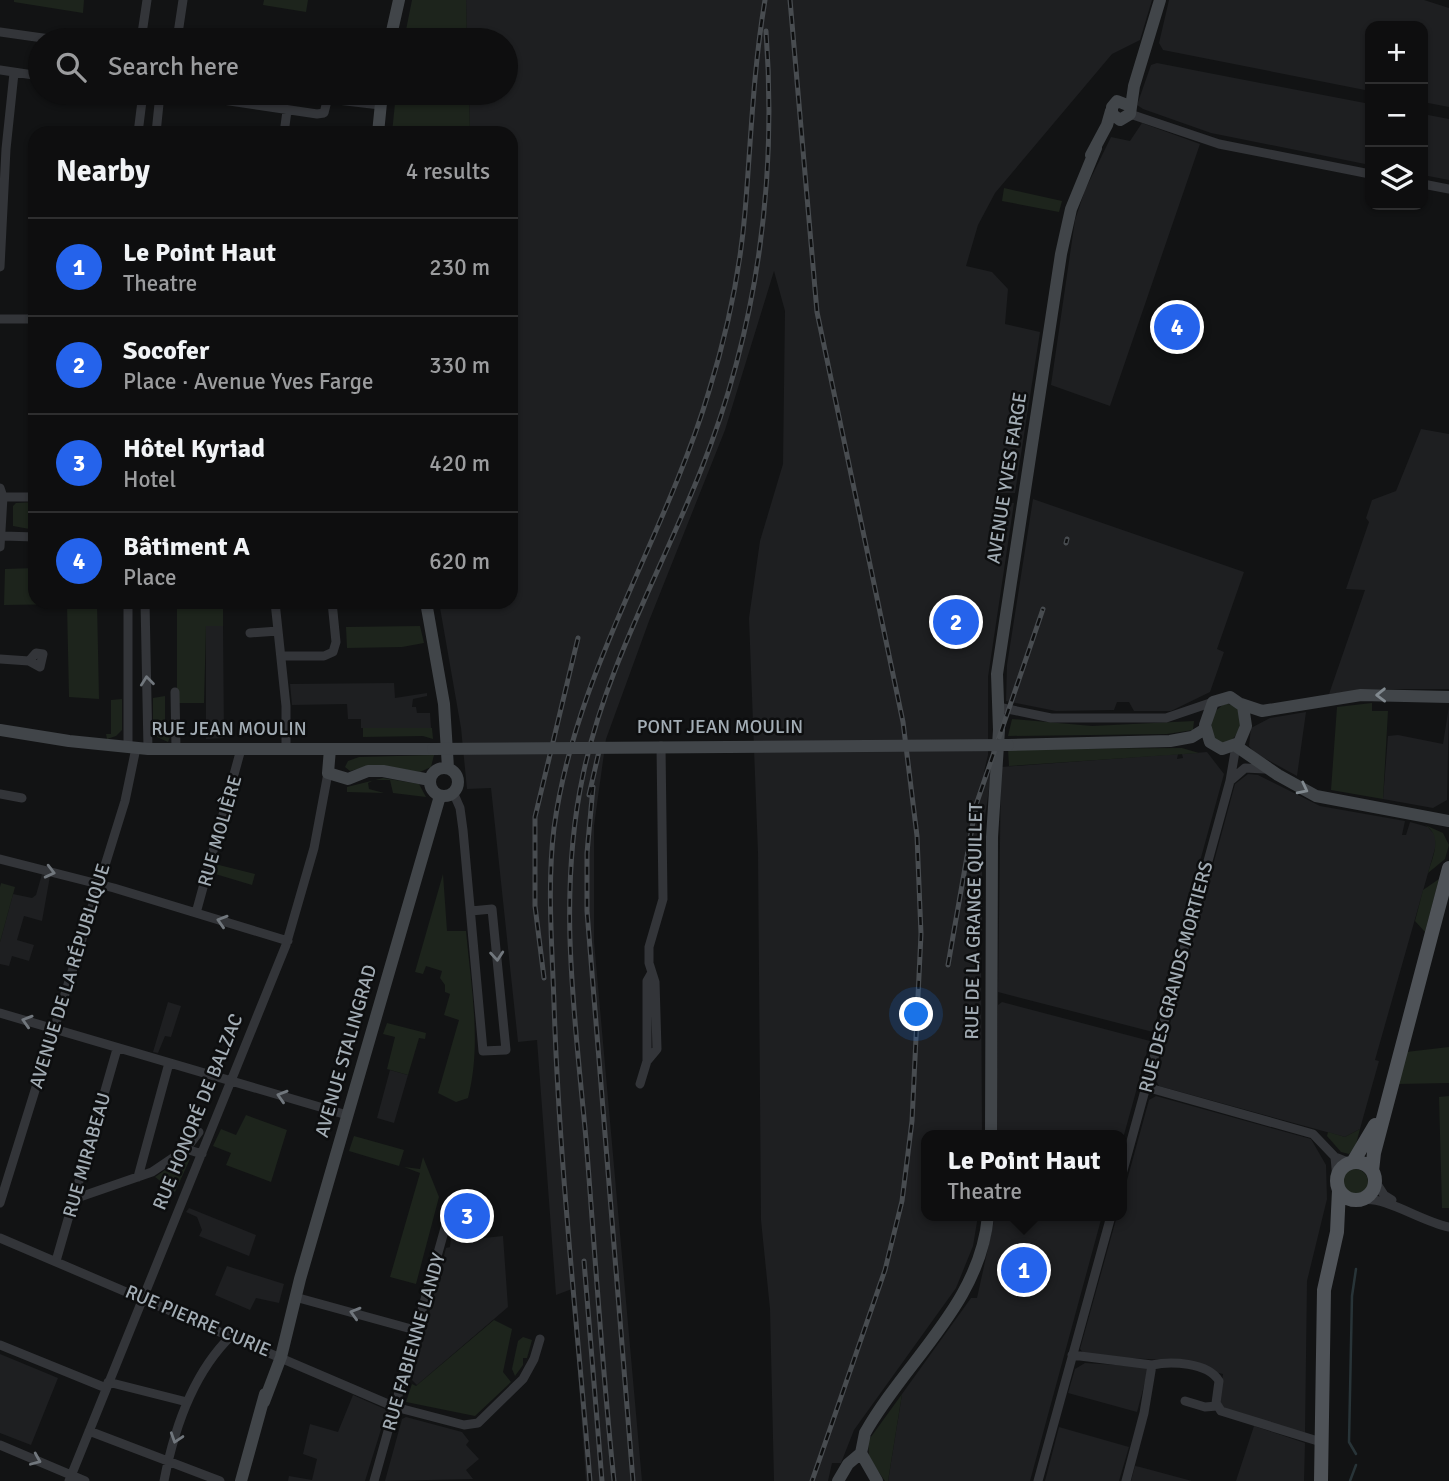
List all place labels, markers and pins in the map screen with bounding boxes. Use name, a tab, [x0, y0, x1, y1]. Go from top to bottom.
pin: 4	[1154, 301, 1200, 353]
pin: 2	[933, 596, 979, 648]
pin: 3	[444, 1190, 490, 1242]
pin: 1	[1001, 1244, 1047, 1296]

